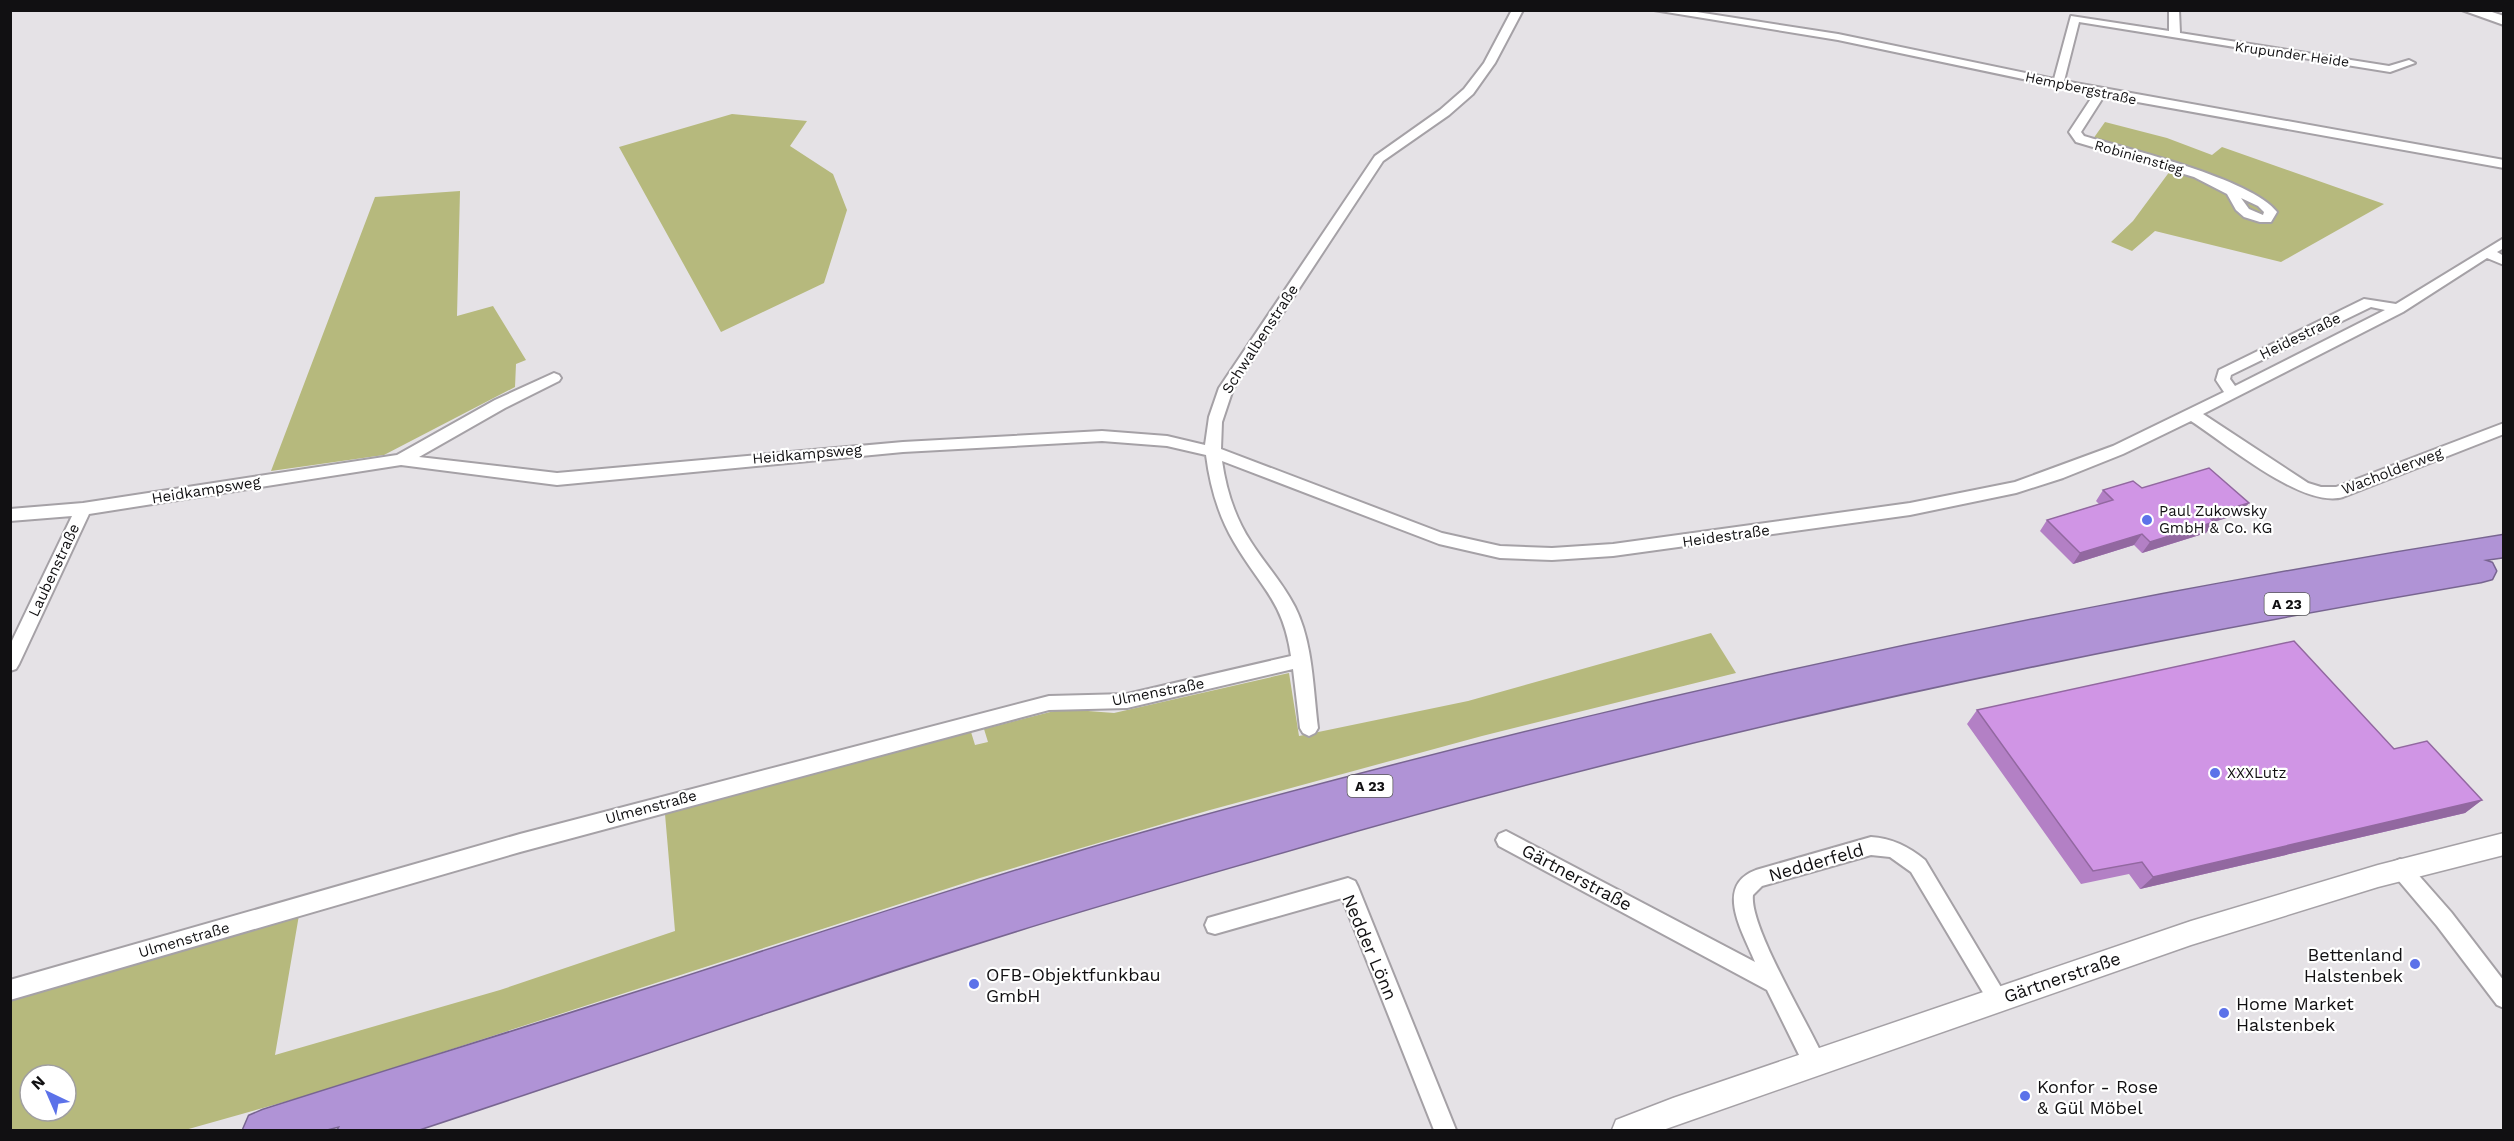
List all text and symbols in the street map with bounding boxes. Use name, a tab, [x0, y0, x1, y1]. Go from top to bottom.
street label: Krupunder Heide	[2234, 38, 2350, 70]
street label: Hempbergstraße	[2024, 68, 2138, 108]
street label: Robinienstieg	[2093, 137, 2186, 177]
street label: Schwalbenstraße	[1218, 281, 1302, 397]
street label: Heidestraße	[2256, 309, 2344, 363]
street label: Heidkampsweg	[751, 440, 863, 468]
street label: Wacholderweg	[2339, 443, 2445, 499]
street label: Heidkampsweg	[150, 473, 262, 507]
place label: Paul Zukowsky GmbH & Co. KG	[2159, 502, 2272, 537]
marker: Paul Zukowsky GmbH & Co. KG	[2140, 513, 2154, 527]
street label: Laubenstraße	[25, 521, 83, 619]
street label: Heidestraße	[1681, 521, 1771, 551]
road number: A 23	[2264, 593, 2310, 615]
street label: Ulmenstraße	[1110, 674, 1206, 710]
place label: XXXLutz	[2227, 764, 2286, 782]
marker: XXXLutz	[2208, 766, 2222, 780]
road number: A 23	[1348, 775, 1392, 797]
street label: Ulmenstraße	[603, 786, 699, 828]
street label: Nedderfeld	[1766, 838, 1866, 886]
street label: Gärtnerstraße	[1518, 839, 1636, 915]
street label: Nedder Lönn	[1338, 891, 1402, 1003]
street label: Ulmenstraße	[136, 918, 232, 962]
place label: Bettenland Halstenbek	[2304, 944, 2403, 986]
street label: Gärtnerstraße	[2001, 947, 2123, 1007]
marker: Bettenland Halstenbek	[2408, 957, 2422, 971]
place label: OFB-Objektfunkbau GmbH	[986, 964, 1161, 1006]
marker: OFB-Objektfunkbau GmbH	[967, 977, 981, 991]
place label: Home Market Halstenbek	[2236, 993, 2354, 1035]
marker: Home Market Halstenbek	[2217, 1006, 2231, 1020]
north arrow	[18, 1063, 78, 1123]
text: N	[27, 1072, 49, 1094]
place label: Konfor - Rose & Gül Möbel	[2037, 1076, 2158, 1118]
marker: Konfor - Rose & Gül Möbel	[2018, 1089, 2032, 1103]

